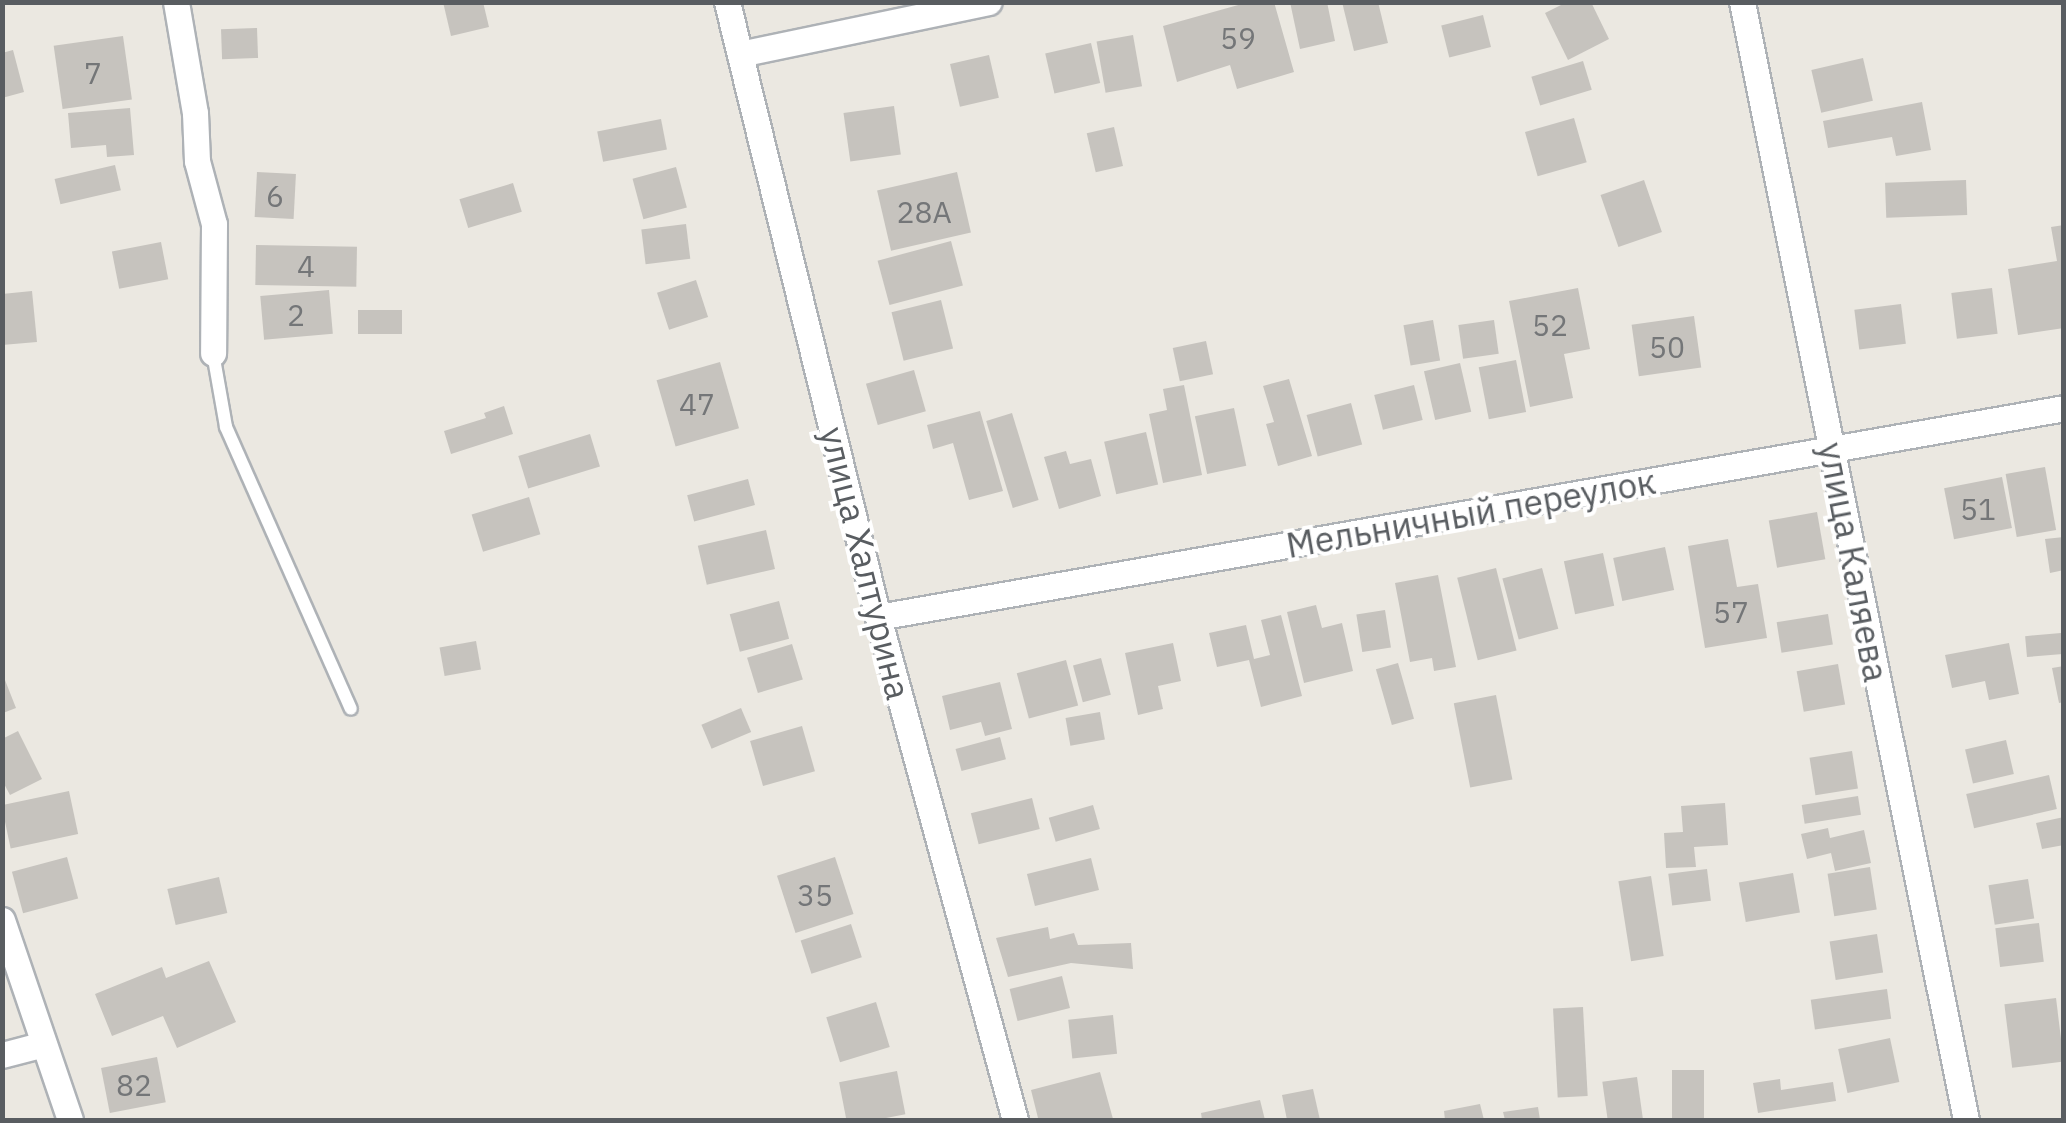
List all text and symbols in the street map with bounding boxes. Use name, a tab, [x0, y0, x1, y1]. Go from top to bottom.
house number: 59	[1220, 20, 1256, 56]
house number: 7	[84, 55, 102, 91]
house number: 6	[266, 178, 284, 214]
house number: 28А	[896, 194, 952, 230]
house number: 4	[297, 248, 315, 284]
house number: 2	[287, 297, 305, 333]
house number: 52	[1532, 307, 1568, 343]
house number: 50	[1649, 329, 1685, 365]
house number: 47	[679, 386, 715, 422]
street label: улица Халтурина	[812, 422, 920, 704]
street label: улица Каляева	[1810, 439, 1898, 685]
street label: Мельничный переулок	[1283, 460, 1659, 566]
house number: 51	[1960, 491, 1996, 527]
house number: 57	[1713, 594, 1749, 630]
house number: 35	[797, 877, 833, 913]
house number: 82	[116, 1067, 152, 1103]

